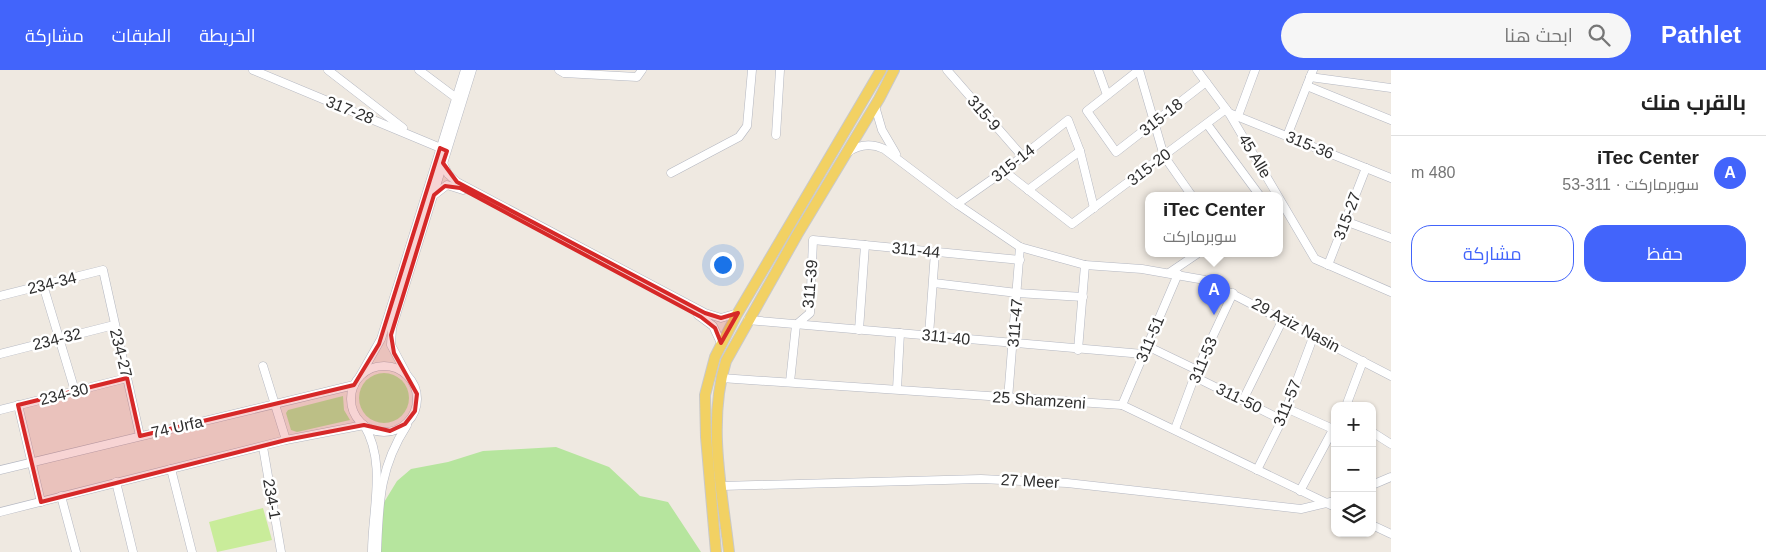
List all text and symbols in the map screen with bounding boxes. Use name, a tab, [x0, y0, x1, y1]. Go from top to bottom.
search box	[1281, 13, 1631, 58]
icon: search	[1585, 21, 1613, 49]
text: Pathlet	[1661, 21, 1741, 48]
text: ابحث هنا	[1504, 25, 1573, 46]
text: مشاركة	[25, 26, 84, 46]
text: الطبقات	[112, 26, 171, 46]
text: الخريطة	[199, 26, 256, 46]
text: بالقرب منك	[1641, 91, 1746, 114]
street label: 315-9	[964, 92, 1004, 134]
street label: 317-28	[324, 93, 376, 127]
street label: 315-18	[1136, 95, 1186, 139]
street label: 315-36	[1284, 128, 1336, 162]
street label: 45 Alle	[1235, 131, 1275, 181]
street label: 315-14	[988, 141, 1038, 185]
street label: 315-20	[1124, 145, 1174, 189]
text: iTec Center	[1597, 147, 1699, 168]
text: 480 m	[1411, 164, 1455, 181]
text: A	[1724, 164, 1736, 181]
text: سوبرماركت · 311-53	[1562, 176, 1699, 193]
street label: 315-27	[1330, 190, 1364, 242]
popup	[1145, 192, 1283, 257]
text: iTec Center	[1163, 199, 1265, 220]
button: مشاركة	[1411, 225, 1574, 282]
button: حفظ	[1584, 225, 1746, 282]
text: سوبرماركت	[1163, 228, 1237, 245]
street label: 311-44	[891, 239, 941, 261]
your location	[710, 252, 736, 278]
street label: 311-39	[799, 259, 821, 309]
street label: 234-34	[26, 269, 78, 297]
pin: A	[1198, 274, 1230, 315]
street label: 29 Aziz Nasin	[1249, 295, 1343, 355]
street label: 311-47	[1004, 298, 1026, 348]
street label: 311-51	[1133, 313, 1167, 365]
street label: 234-32	[31, 325, 83, 353]
street label: 311-40	[921, 326, 971, 348]
street label: 234-27	[107, 327, 135, 379]
street label: 311-53	[1186, 334, 1220, 386]
street label: 311-57	[1270, 377, 1304, 429]
street label: 234-30	[38, 380, 90, 408]
street label: 311-50	[1213, 380, 1265, 416]
street label: 25 Shamzeni	[992, 388, 1086, 412]
map controls	[1331, 402, 1376, 537]
button: +	[1331, 402, 1376, 447]
street label: 74 Urfa	[150, 413, 205, 441]
button: −	[1331, 447, 1376, 492]
street label: 27 Meer	[1000, 471, 1060, 491]
street label: 234-1	[260, 477, 284, 521]
button: layers	[1331, 492, 1376, 537]

